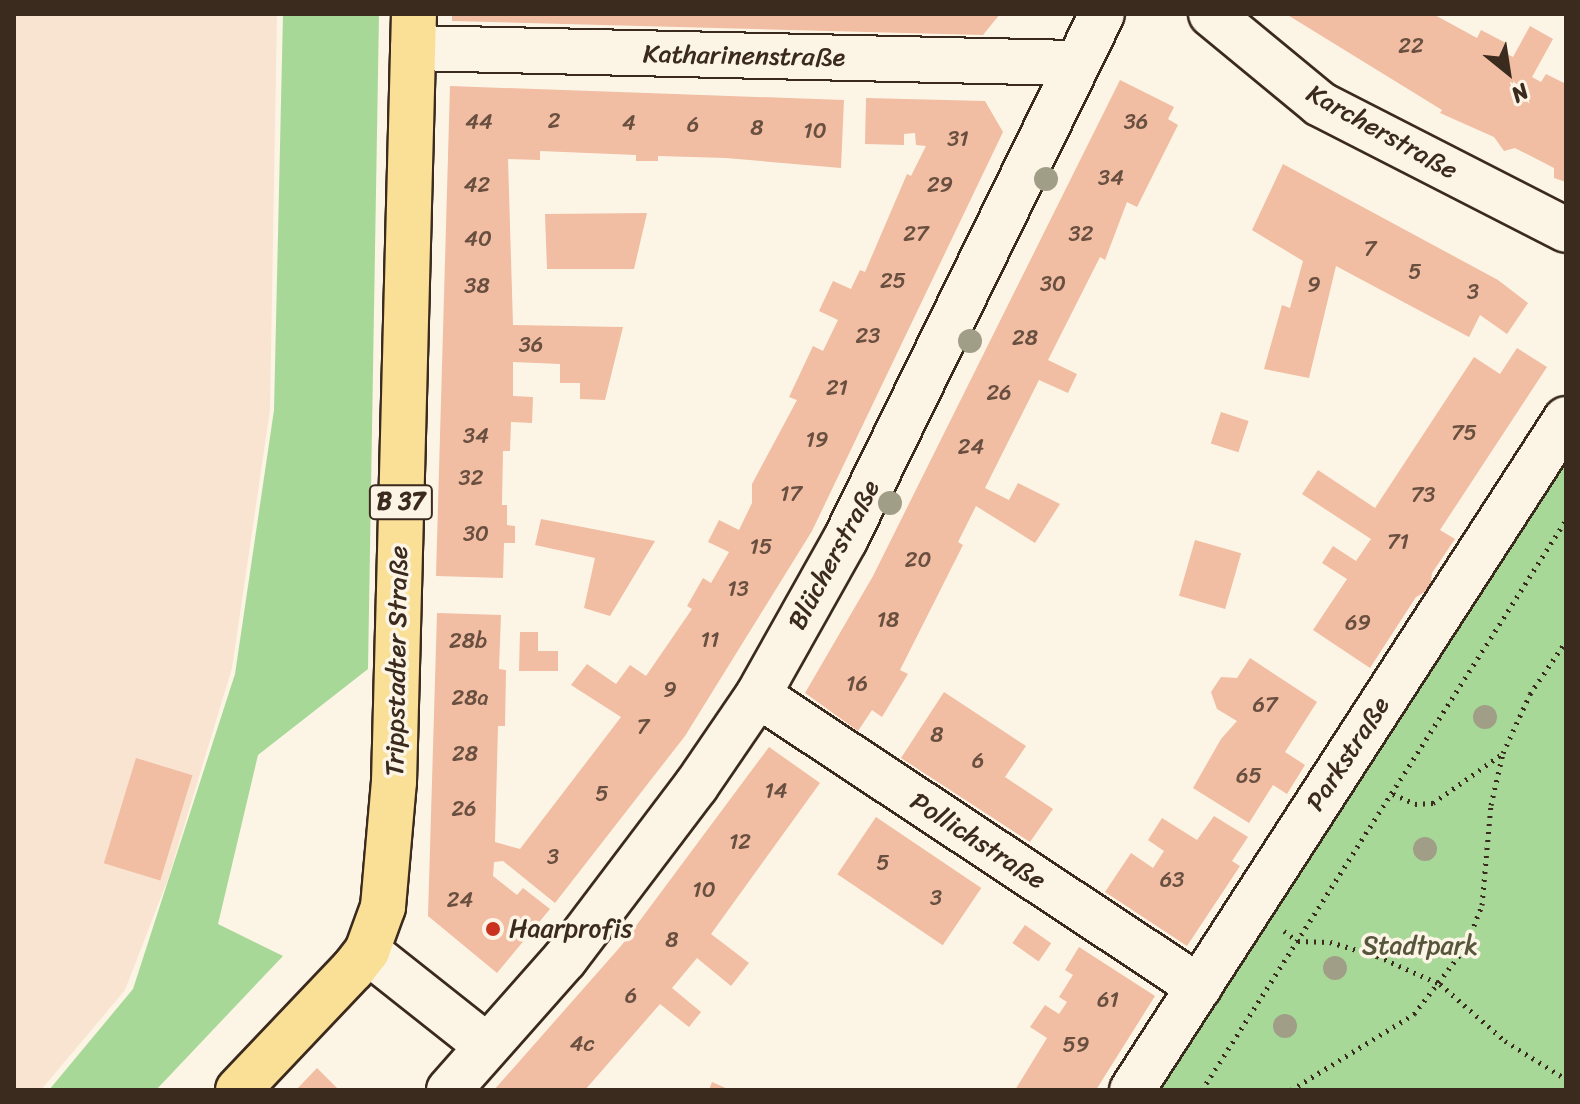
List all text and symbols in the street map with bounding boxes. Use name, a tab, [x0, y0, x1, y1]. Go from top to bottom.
north arrow	[1468, 32, 1548, 112]
house number: 22	[1398, 33, 1424, 59]
street label: Katharinenstraße	[643, 39, 845, 73]
text: N	[1504, 73, 1537, 114]
street label: Karcherstraße	[1301, 78, 1463, 186]
house number: 2	[548, 108, 560, 134]
house number: 44	[465, 109, 493, 135]
house number: 36	[1124, 109, 1148, 135]
house number: 4	[622, 110, 636, 136]
house number: 6	[687, 112, 699, 138]
house number: 8	[750, 115, 764, 141]
house number: 10	[803, 118, 827, 144]
house number: 31	[947, 126, 969, 152]
house number: 34	[1098, 165, 1124, 191]
house number: 42	[464, 172, 490, 198]
house number: 29	[927, 172, 953, 198]
house number: 27	[903, 221, 929, 247]
house number: 32	[1069, 221, 1093, 247]
house number: 40	[464, 226, 492, 252]
house number: 7	[1364, 236, 1376, 262]
house number: 5	[1408, 259, 1422, 285]
house number: 25	[880, 268, 906, 294]
house number: 30	[1040, 271, 1066, 297]
house number: 9	[1307, 272, 1321, 298]
house number: 38	[464, 273, 490, 299]
house number: 3	[1467, 279, 1479, 305]
house number: 23	[856, 323, 880, 349]
house number: 28	[1012, 325, 1038, 351]
house number: 36	[519, 332, 543, 358]
house number: 21	[826, 375, 848, 401]
house number: 26	[986, 380, 1012, 406]
house number: 75	[1451, 420, 1477, 446]
house number: 34	[463, 423, 489, 449]
house number: 19	[806, 427, 828, 453]
house number: 24	[958, 434, 984, 460]
house number: 32	[459, 465, 483, 491]
street label: Blücherstraße	[781, 475, 887, 635]
house number: 17	[780, 481, 802, 507]
road number: B 37	[367, 482, 435, 522]
house number: 73	[1411, 482, 1435, 508]
house number: 30	[463, 521, 489, 547]
house number: 71	[1387, 529, 1409, 555]
house number: 15	[750, 534, 772, 560]
street label: Trippstadter Straße	[379, 545, 415, 777]
house number: 20	[905, 547, 931, 573]
house number: 13	[727, 576, 749, 602]
house number: 18	[877, 607, 899, 633]
house number: 69	[1345, 610, 1371, 636]
house number: 11	[701, 627, 719, 653]
house number: 28b	[449, 628, 487, 654]
house number: 16	[846, 671, 868, 697]
house number: 9	[663, 677, 677, 703]
house number: 28a	[451, 685, 489, 711]
street label: Parkstraße	[1300, 691, 1396, 817]
house number: 67	[1252, 692, 1278, 718]
house number: 7	[637, 714, 649, 740]
house number: 8	[930, 722, 944, 748]
house number: 28	[452, 741, 478, 767]
house number: 6	[972, 748, 984, 774]
house number: 65	[1236, 763, 1262, 789]
house number: 14	[764, 778, 788, 804]
house number: 5	[595, 781, 609, 807]
street label: Pollichstraße	[904, 786, 1052, 896]
house number: 26	[451, 796, 477, 822]
house number: 12	[729, 829, 751, 855]
house number: 3	[547, 844, 559, 870]
house number: 5	[876, 850, 890, 876]
house number: 63	[1160, 867, 1184, 893]
house number: 10	[692, 877, 716, 903]
house number: 3	[930, 885, 942, 911]
house number: 24	[447, 887, 473, 913]
place label: Haarprofis	[509, 913, 633, 945]
marker: Haarprofis	[484, 920, 502, 938]
house number: 8	[665, 927, 679, 953]
park label: Stadtpark	[1362, 930, 1478, 962]
house number: 6	[625, 983, 637, 1009]
house number: 61	[1097, 987, 1119, 1013]
house number: 4c	[570, 1031, 594, 1057]
house number: 59	[1063, 1032, 1089, 1058]

